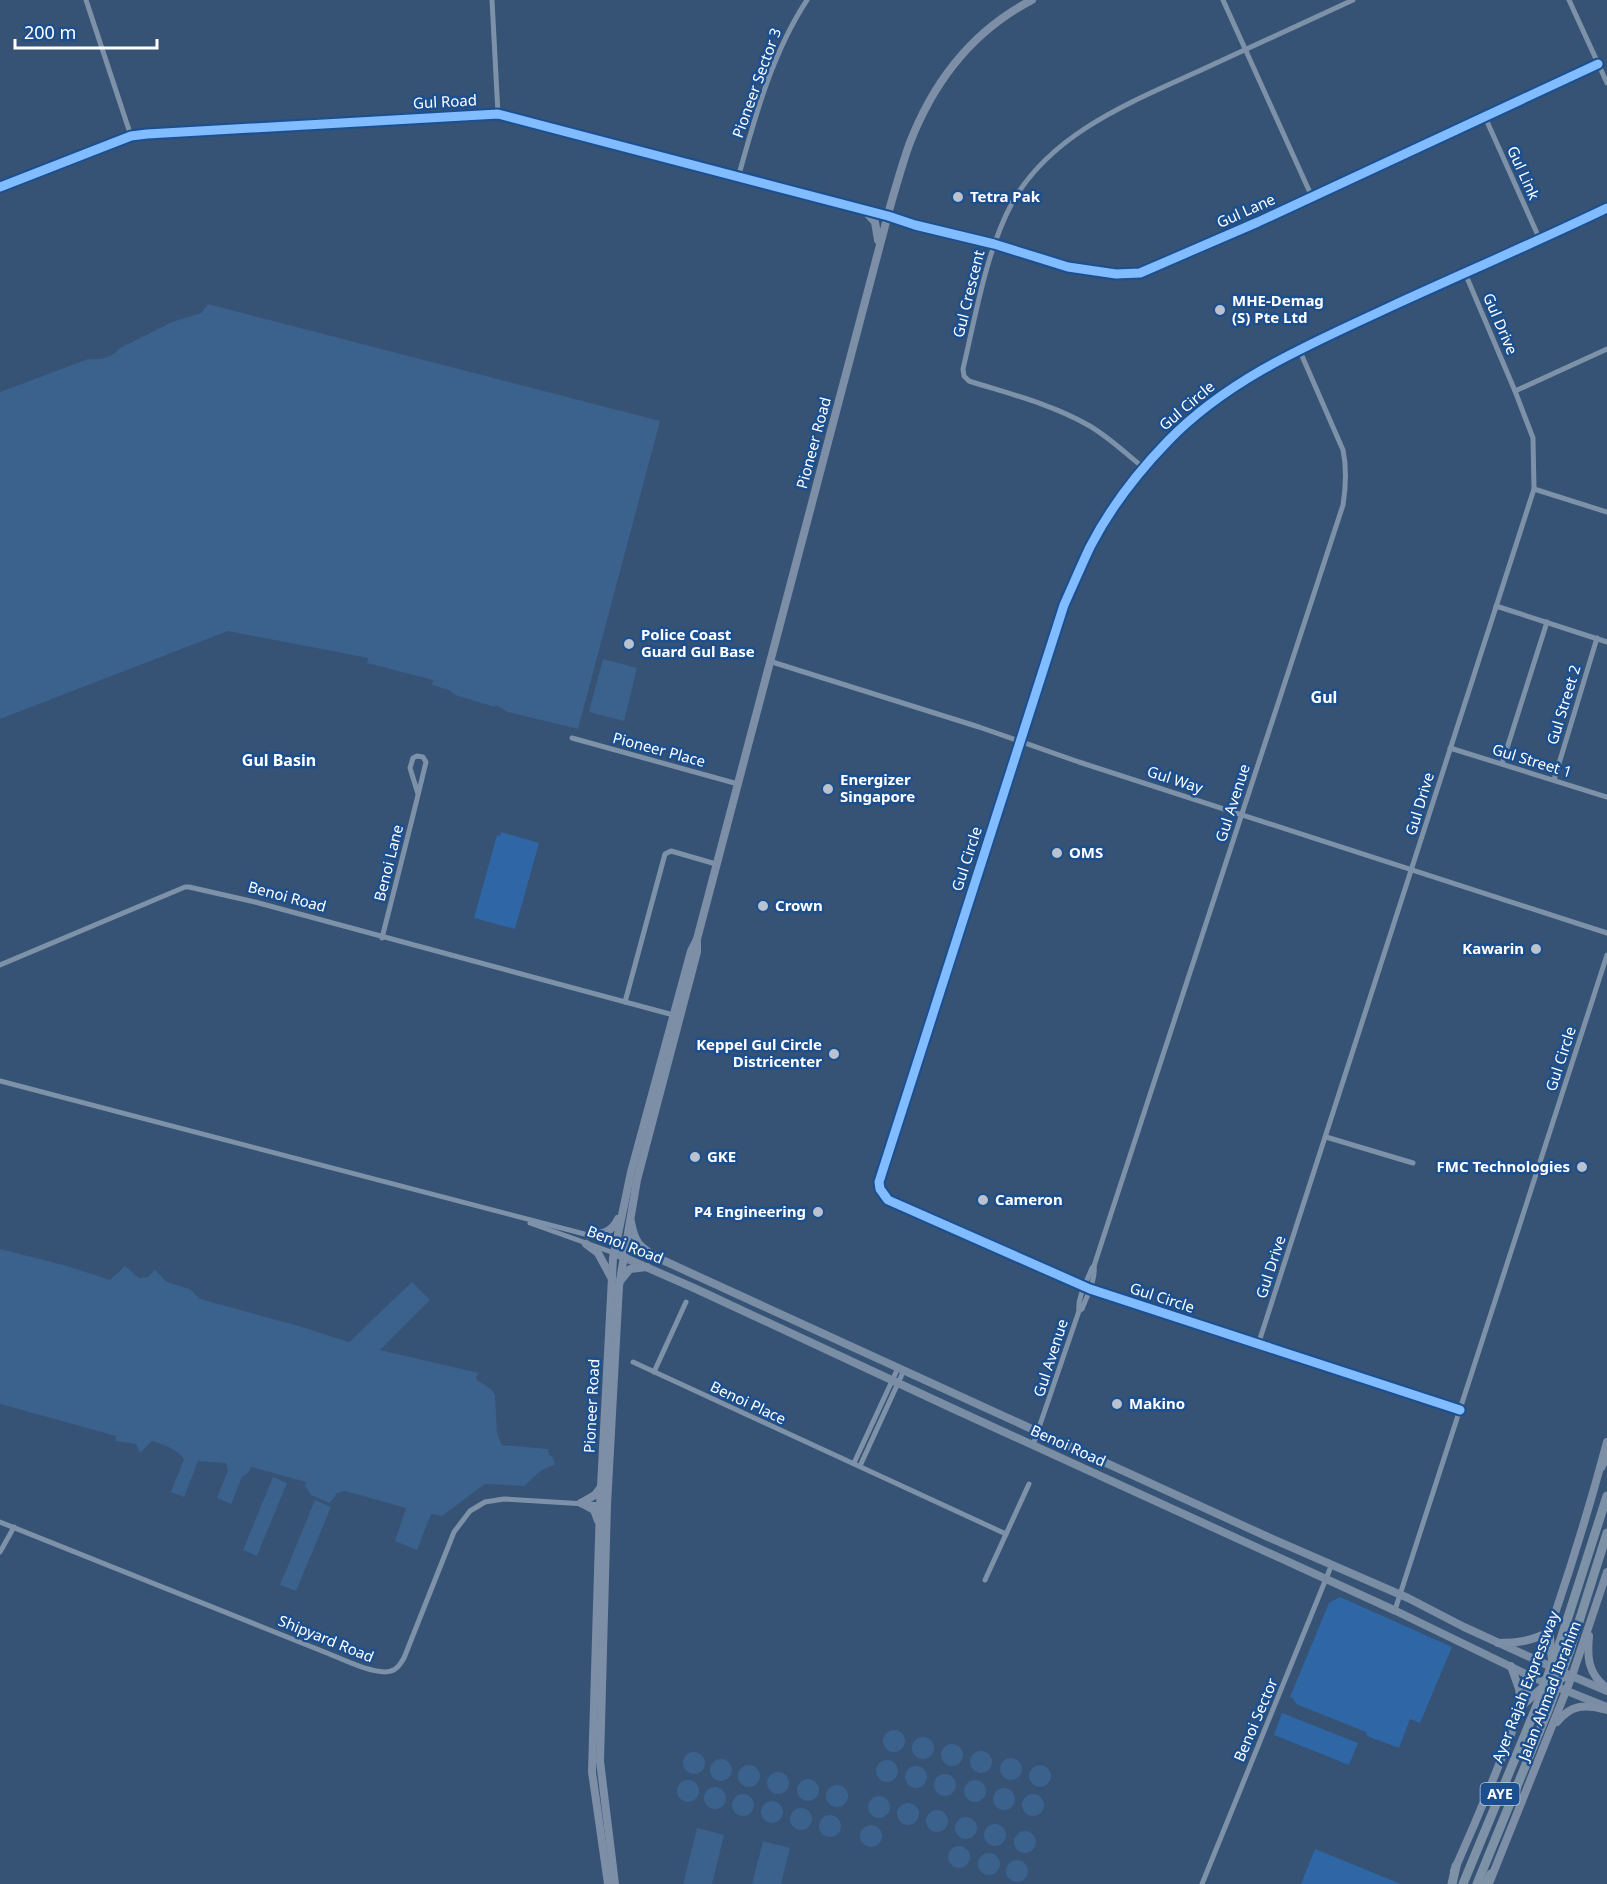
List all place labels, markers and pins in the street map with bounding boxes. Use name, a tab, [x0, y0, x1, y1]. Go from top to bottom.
place label: Tetra Pak	[970, 186, 1041, 206]
marker: Tetra Pak	[951, 190, 965, 204]
place label: MHE-Demag (S) Pte Ltd	[1232, 290, 1324, 327]
marker: MHE-Demag (S) Pte Ltd	[1213, 303, 1227, 317]
place label: Police Coast Guard Gul Base	[641, 624, 755, 661]
marker: Police Coast Guard Gul Base	[622, 637, 636, 651]
place label: Energizer Singapore	[840, 769, 915, 806]
marker: Energizer Singapore	[821, 782, 835, 796]
place label: OMS	[1069, 842, 1103, 862]
marker: OMS	[1050, 846, 1064, 860]
place label: Crown	[775, 895, 823, 915]
marker: Crown	[756, 899, 770, 913]
place label: Kawarin	[1462, 938, 1524, 958]
marker: Kawarin	[1529, 942, 1543, 956]
place label: Keppel Gul Circle Districenter	[696, 1034, 822, 1071]
marker: Keppel Gul Circle Districenter	[827, 1047, 841, 1061]
place label: GKE	[707, 1146, 736, 1166]
marker: GKE	[688, 1150, 702, 1164]
place label: FMC Technologies	[1437, 1156, 1570, 1176]
marker: FMC Technologies	[1575, 1160, 1589, 1174]
place label: Cameron	[995, 1189, 1063, 1209]
marker: Cameron	[976, 1193, 990, 1207]
place label: P4 Engineering	[694, 1201, 806, 1221]
marker: P4 Engineering	[811, 1205, 825, 1219]
place label: Makino	[1129, 1393, 1185, 1413]
marker: Makino	[1110, 1397, 1124, 1411]

